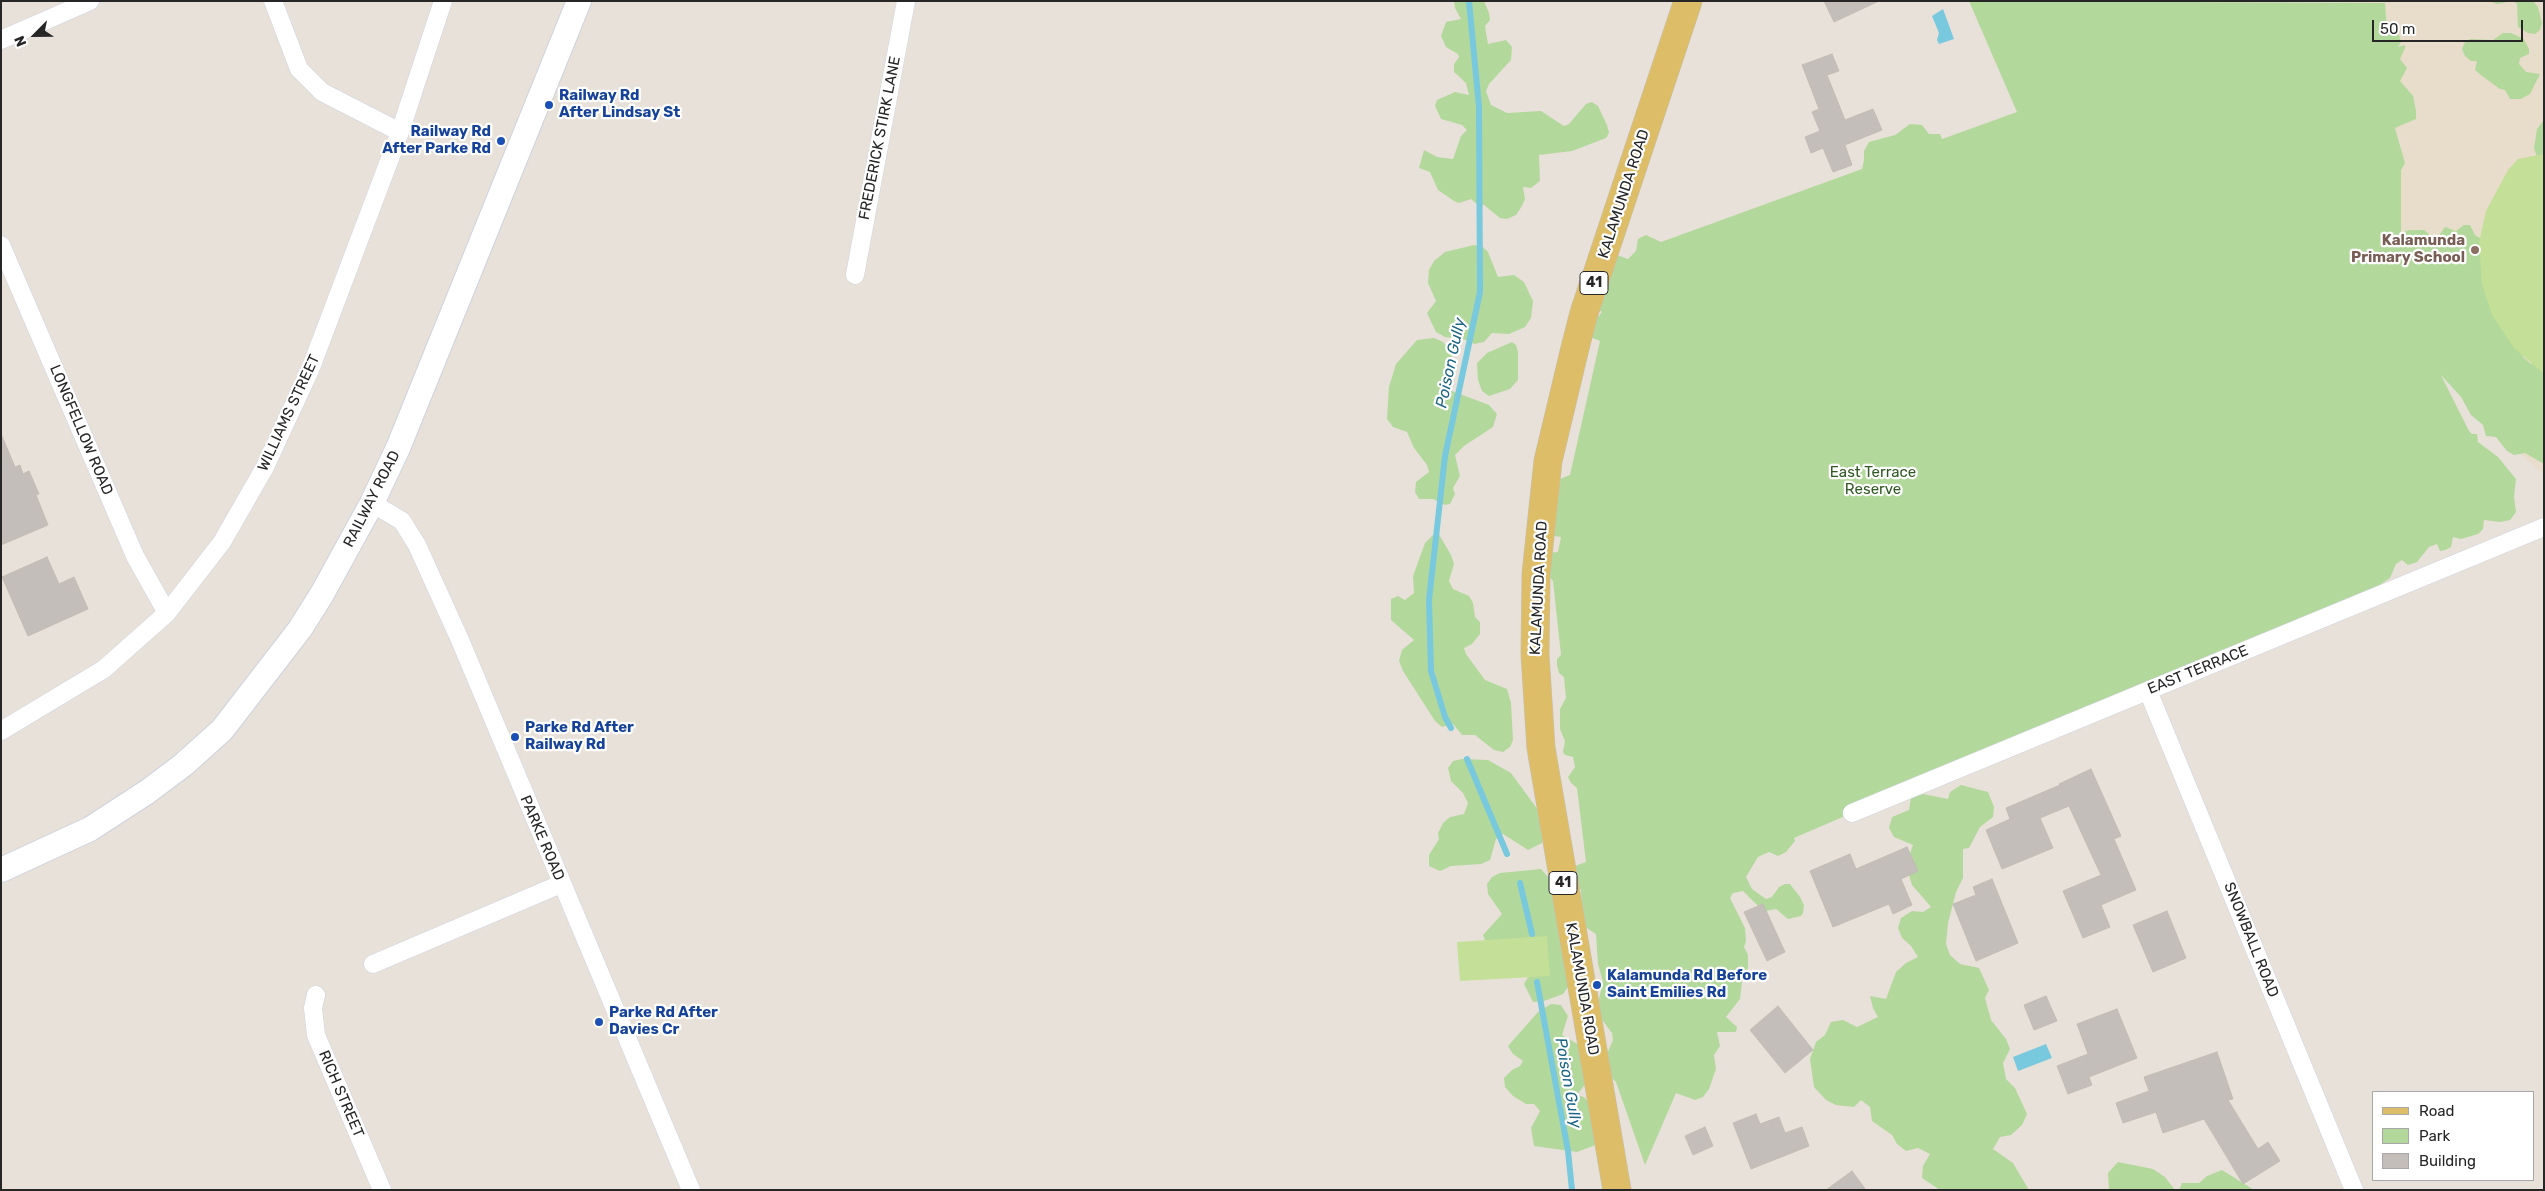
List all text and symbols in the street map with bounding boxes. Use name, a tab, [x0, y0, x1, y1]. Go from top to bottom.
north arrow	[10, 10, 60, 60]
scale bar	[2375, 10, 2526, 42]
text: 50 m	[2380, 20, 2415, 38]
text: N	[11, 33, 31, 49]
street label: FREDERICK STIRK LANE	[855, 55, 905, 221]
place label: Railway Rd After Lindsay St	[559, 87, 680, 122]
marker: Railway Rd After Lindsay St	[543, 99, 555, 111]
place label: Railway Rd After Parke Rd	[382, 123, 491, 158]
street label: KALAMUNDA ROAD	[1595, 127, 1653, 261]
marker: Railway Rd After Parke Rd	[495, 135, 507, 147]
place label: Kalamunda Primary School	[2351, 232, 2465, 267]
marker: Kalamunda Primary School	[2469, 244, 2481, 256]
road number: 41	[1580, 272, 1608, 294]
water label: Poison Gully	[1432, 316, 1470, 410]
street label: WILLIAMS STREET	[254, 352, 324, 474]
street label: LONGFELLOW ROAD	[45, 362, 117, 498]
street label: RAILWAY ROAD	[340, 448, 404, 550]
park label: East Terrace Reserve	[1830, 464, 1916, 499]
street label: KALAMUNDA ROAD	[1526, 520, 1552, 656]
street label: EAST TERRACE	[2145, 642, 2251, 698]
place label: Parke Rd After Railway Rd	[525, 719, 634, 754]
marker: Parke Rd After Railway Rd	[509, 731, 521, 743]
street label: PARKE ROAD	[516, 793, 568, 883]
road number: 41	[1549, 871, 1577, 894]
street label: SNOWBALL ROAD	[2220, 880, 2282, 1000]
street label: KALAMUNDA ROAD	[1561, 921, 1603, 1057]
place label: Kalamunda Rd Before Saint Emilies Rd	[1607, 967, 1767, 1002]
marker: Kalamunda Rd Before Saint Emilies Rd	[1591, 979, 1603, 991]
place label: Parke Rd After Davies Cr	[609, 1004, 718, 1039]
marker: Parke Rd After Davies Cr	[593, 1016, 605, 1028]
water label: Poison Gully	[1551, 1036, 1585, 1130]
street label: RICH STREET	[315, 1048, 367, 1140]
legend	[2372, 1091, 2535, 1181]
text: Road	[2419, 1102, 2455, 1120]
text: Park	[2419, 1127, 2450, 1145]
text: Building	[2419, 1152, 2476, 1170]

